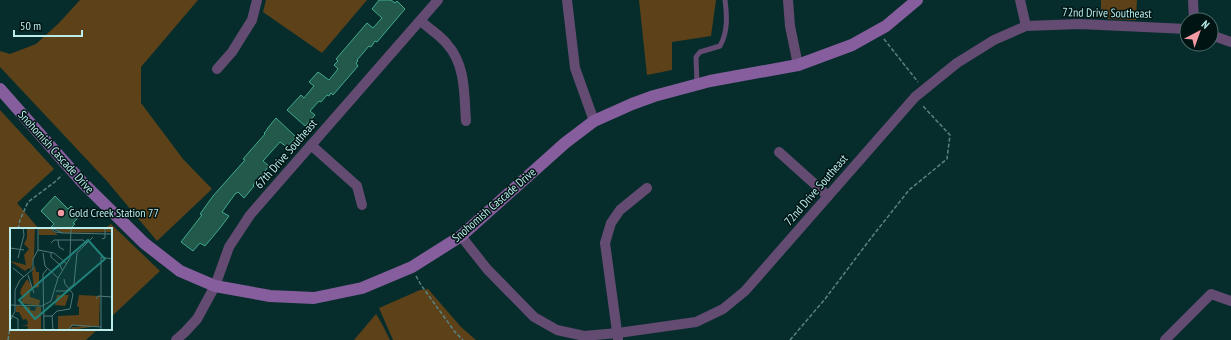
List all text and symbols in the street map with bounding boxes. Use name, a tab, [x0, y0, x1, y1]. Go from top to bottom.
street label: 72nd Drive Southeast	[1062, 4, 1153, 21]
scale bar	[14, 12, 82, 38]
north arrow	[1179, 12, 1219, 52]
text: N	[1199, 17, 1212, 32]
text: 50 m	[20, 18, 41, 33]
street label: Snohomish Cascade Drive	[15, 107, 97, 196]
street label: 67th Drive Southeast	[251, 115, 320, 192]
street label: 72nd Drive Southeast	[781, 151, 851, 228]
street label: Snohomish Cascade Drive	[449, 164, 539, 245]
place label: Gold Creek Station 77	[69, 205, 159, 220]
marker: Gold Creek Station 77	[56, 208, 66, 218]
inset map	[10, 228, 112, 330]

